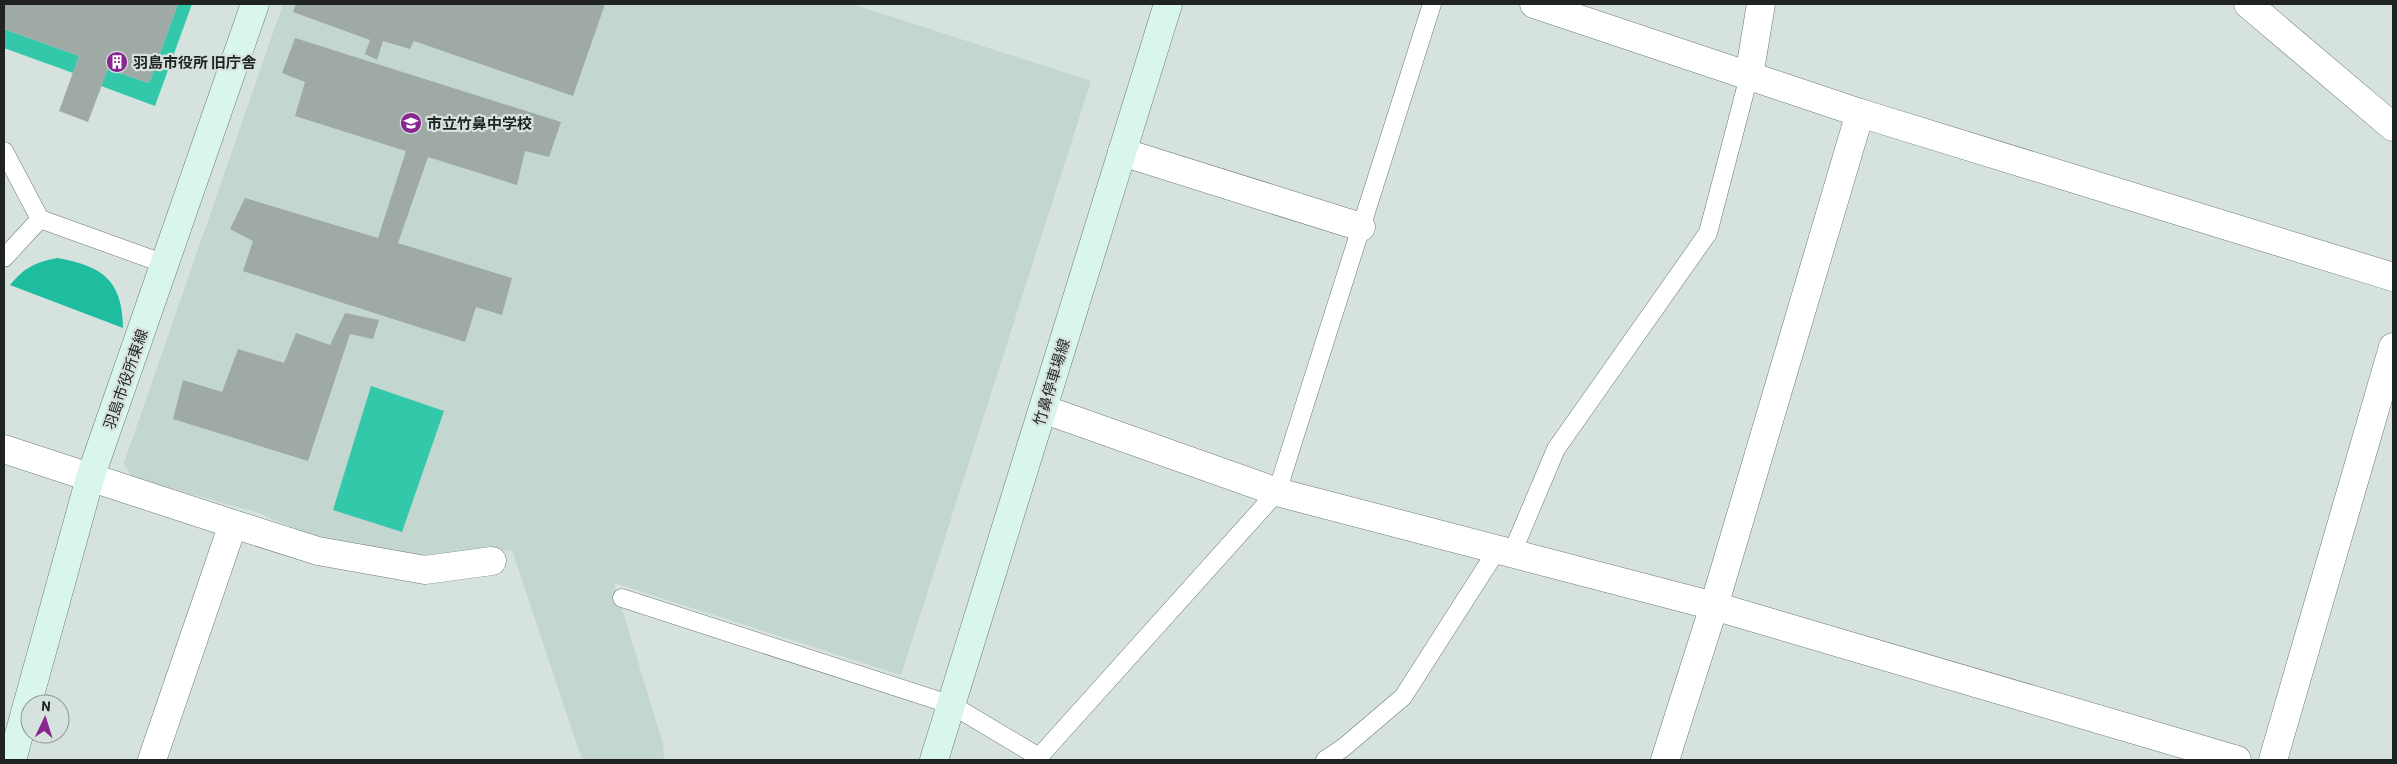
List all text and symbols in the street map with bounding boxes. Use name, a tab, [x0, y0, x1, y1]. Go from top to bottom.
building icon: 羽島市役所 旧庁舎	[105, 50, 129, 74]
place label: 羽島市役所 旧庁舎	[133, 53, 257, 71]
school or university icon: 市立竹鼻中学校	[399, 111, 423, 135]
place label: 市立竹鼻中学校	[427, 114, 532, 132]
street label: 羽島市役所東線	[99, 326, 151, 432]
street label: 竹鼻停車場線	[1029, 336, 1073, 428]
north arrow	[20, 694, 70, 744]
text: N	[41, 697, 51, 714]

